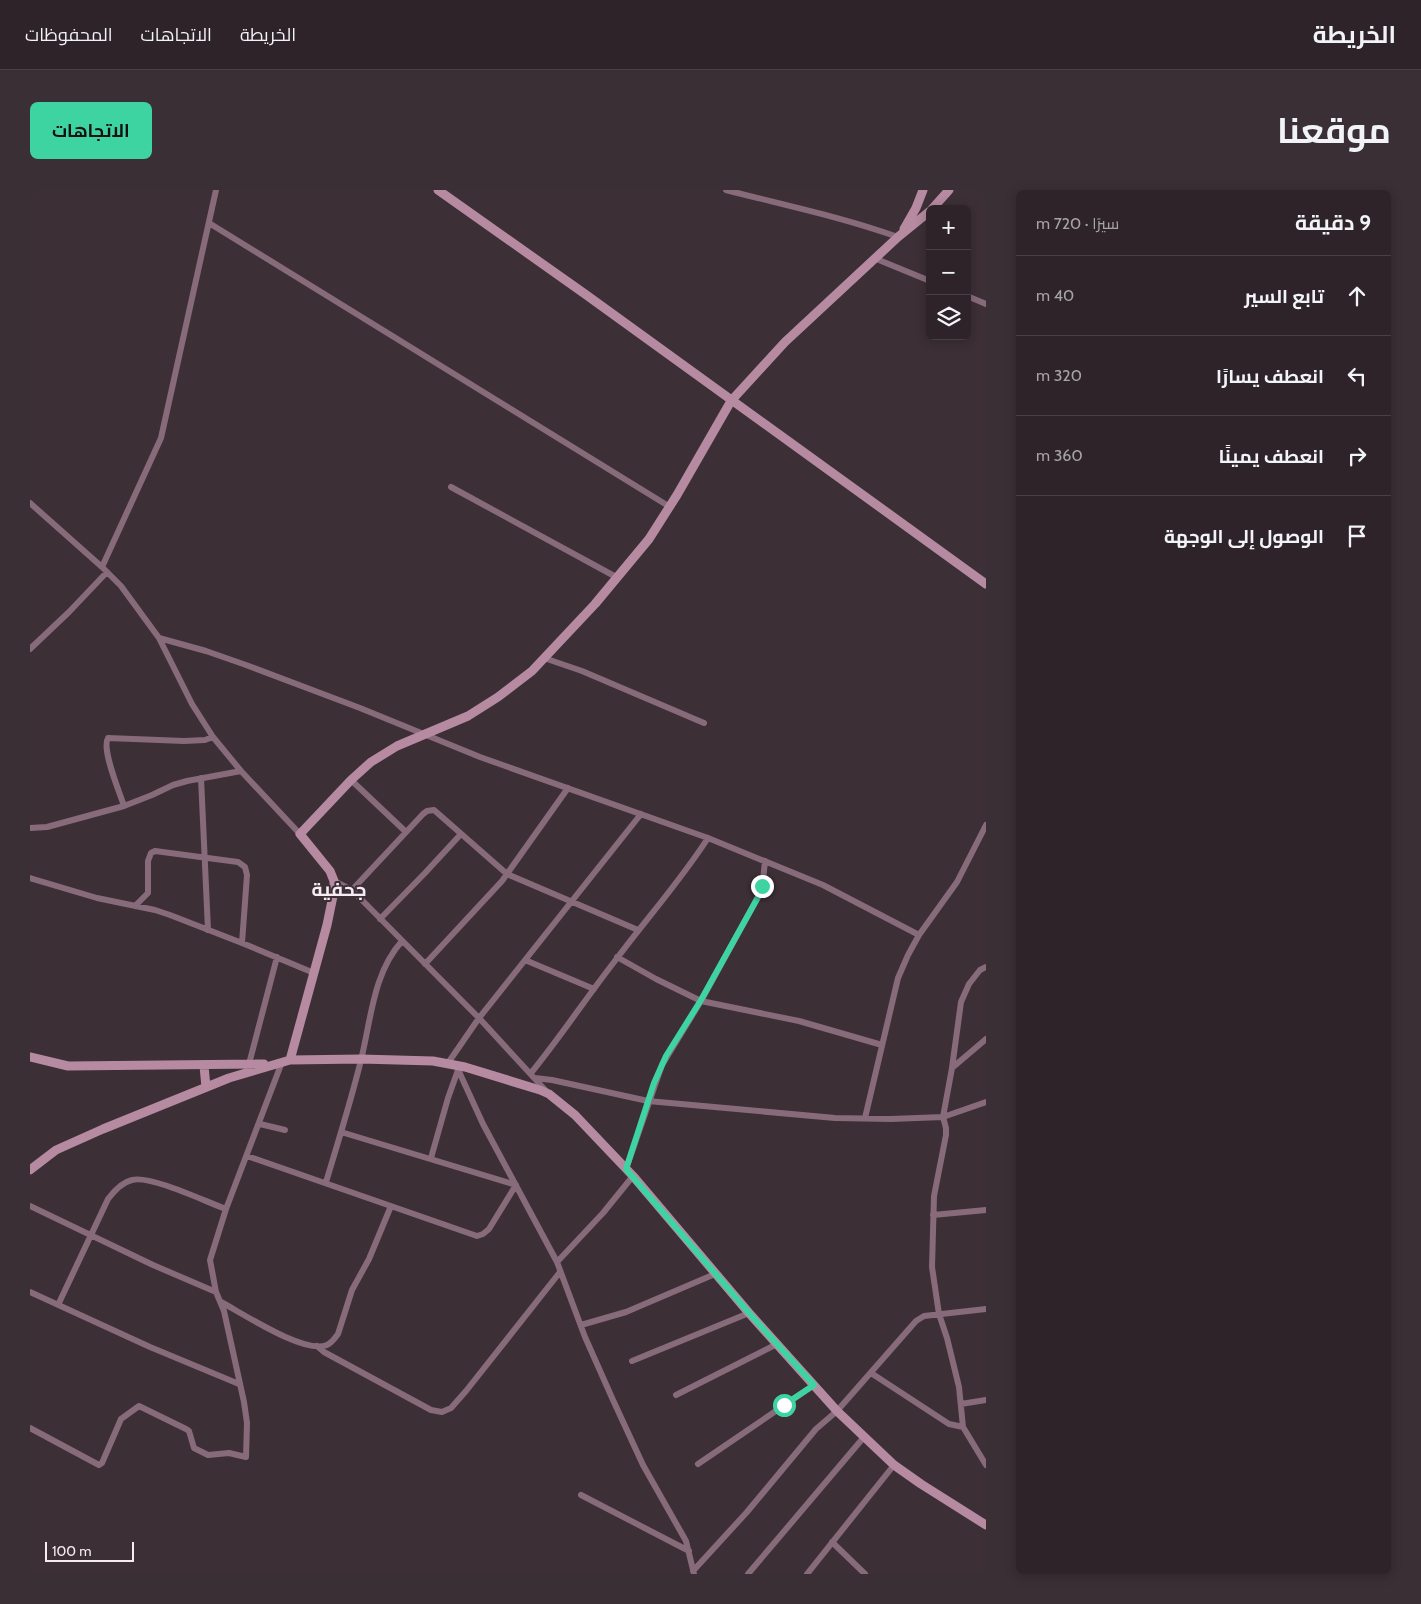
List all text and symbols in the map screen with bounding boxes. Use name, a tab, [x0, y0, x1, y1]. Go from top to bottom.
text: الخريطة	[1313, 20, 1396, 49]
text: المحفوظات	[25, 24, 113, 46]
text: الاتجاهات	[141, 24, 212, 46]
text: الخريطة	[240, 24, 296, 46]
button: الاتجاهات	[30, 102, 152, 159]
text: موقعنا	[1277, 109, 1391, 152]
map controls	[926, 205, 971, 340]
button: +	[926, 205, 971, 250]
text: 9 دقيقة	[1295, 210, 1371, 235]
text: سيرًا · 720 m	[1036, 214, 1119, 233]
button: −	[926, 250, 971, 295]
icon: ahead	[1343, 282, 1371, 310]
text: تابع السير	[1244, 285, 1324, 308]
text: 40 m	[1036, 286, 1074, 305]
button: layers	[926, 295, 971, 340]
icon: left	[1343, 362, 1371, 390]
text: انعطف يسارًا	[1216, 365, 1324, 388]
text: 320 m	[1036, 366, 1082, 385]
icon: right	[1343, 442, 1371, 470]
text: انعطف يمينًا	[1218, 445, 1324, 468]
text: 360 m	[1036, 446, 1083, 465]
icon: arrive	[1343, 522, 1371, 550]
text: الوصول إلى الوجهة	[1164, 525, 1324, 548]
route end	[751, 875, 774, 898]
district label: جحفية	[311, 878, 367, 901]
route start	[773, 1394, 796, 1417]
scale bar	[45, 1539, 134, 1562]
text: 100 m	[52, 1542, 92, 1560]

